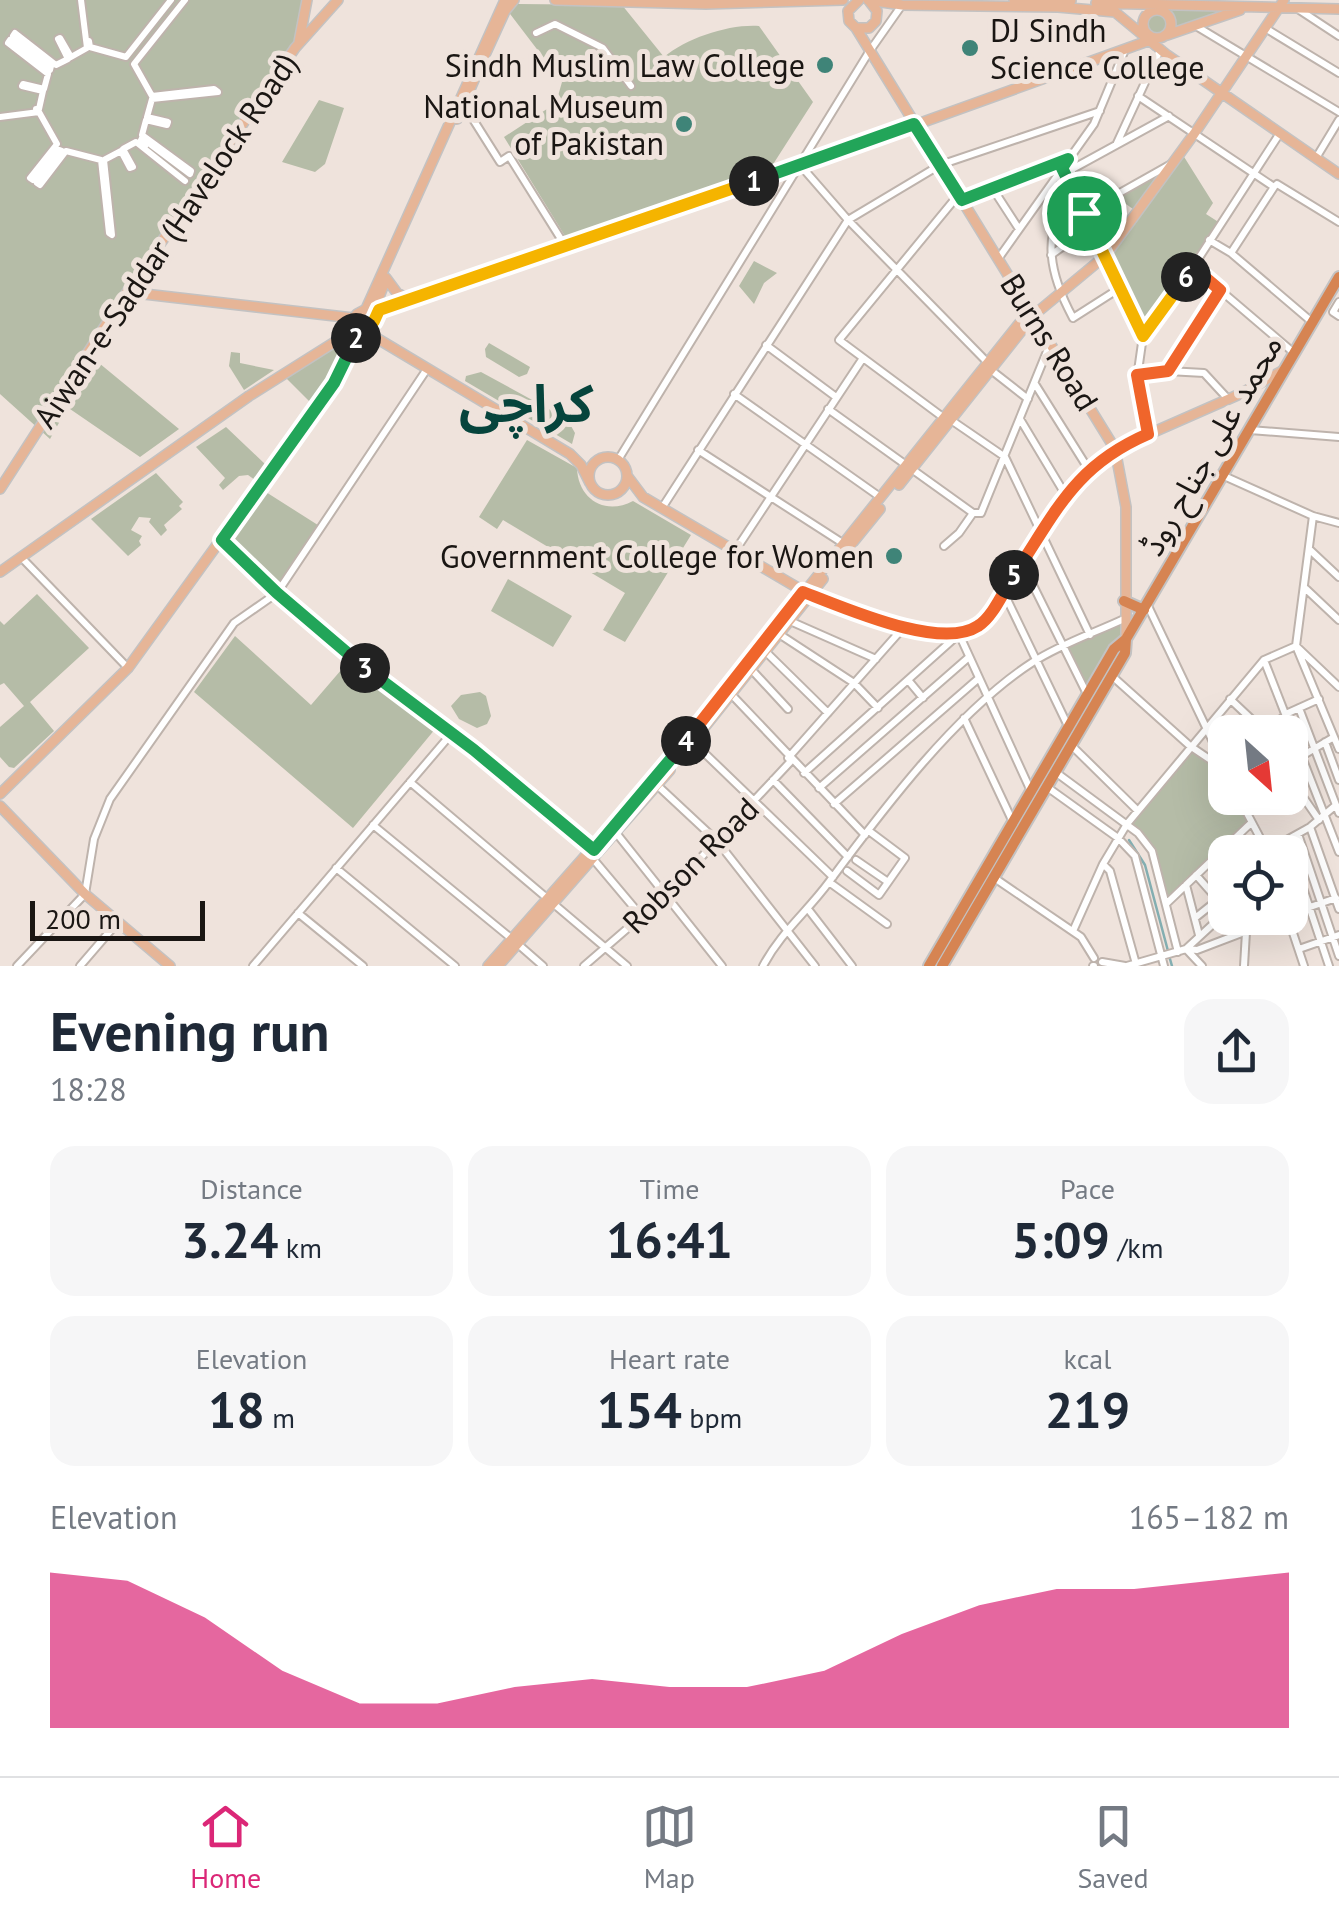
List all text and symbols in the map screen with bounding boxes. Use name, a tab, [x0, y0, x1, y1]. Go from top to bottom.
place label: DJ Sindh Science College	[990, 9, 1205, 88]
marker: DJ Sindh Science College	[959, 37, 981, 59]
street label: Aiwan-e-Saddar (Havelock Road)	[23, 44, 307, 436]
place label: Sindh Muslim Law College	[445, 44, 805, 86]
marker: Sindh Muslim Law College	[814, 54, 836, 76]
place label: National Museum of Pakistan	[423, 85, 664, 164]
marker: National Museum of Pakistan	[673, 113, 695, 135]
pin: 1	[729, 156, 779, 206]
text: 1	[746, 162, 762, 199]
pin	[1042, 171, 1127, 256]
icon: arrive	[1057, 186, 1112, 241]
pin: 6	[1161, 252, 1211, 302]
text: 6	[1178, 258, 1194, 295]
street label: Burns Road	[991, 266, 1109, 418]
pin: 2	[331, 313, 381, 363]
text: 2	[348, 319, 364, 356]
street label: محمد علی جناح روڈ	[1131, 327, 1295, 565]
district label: کراچی	[459, 369, 594, 439]
place label: Government College for Women	[440, 535, 874, 577]
marker: Government College for Women	[883, 545, 905, 567]
pin: 5	[989, 550, 1039, 600]
text: 5	[1006, 556, 1022, 593]
pin: 3	[340, 643, 390, 693]
text: 3	[357, 649, 373, 686]
north arrow	[1208, 715, 1308, 815]
map controls	[1208, 715, 1308, 935]
pin: 4	[661, 716, 711, 766]
text: 4	[678, 722, 694, 759]
street label: Robson Road	[613, 788, 767, 942]
button: locate	[1208, 835, 1308, 935]
scale bar	[30, 896, 205, 940]
text: 200 m	[45, 900, 121, 937]
text: Evening run	[50, 995, 330, 1066]
button: share	[1184, 999, 1289, 1104]
text: 18:28	[50, 1068, 127, 1110]
text: Distance	[200, 1170, 303, 1207]
text: Time	[639, 1170, 700, 1207]
text: Pace	[1060, 1170, 1115, 1207]
text: 3.24	[181, 1207, 278, 1272]
text: 16:41	[606, 1207, 733, 1272]
text: 5:09	[1011, 1207, 1110, 1272]
text: km	[278, 1229, 322, 1266]
text: /km	[1110, 1229, 1164, 1266]
text: Elevation	[196, 1340, 307, 1377]
text: Heart rate	[609, 1340, 730, 1377]
text: kcal	[1064, 1340, 1111, 1377]
text: 18	[208, 1377, 265, 1442]
text: 154	[597, 1377, 682, 1442]
text: 219	[1045, 1377, 1130, 1442]
text: m	[265, 1399, 295, 1436]
text: bpm	[682, 1399, 742, 1436]
text: Elevation	[50, 1496, 177, 1538]
text: 165–182 m	[1129, 1496, 1289, 1538]
tab: Home	[190, 1799, 261, 1896]
tab: Map	[642, 1799, 697, 1896]
tab: Saved	[1077, 1799, 1149, 1896]

